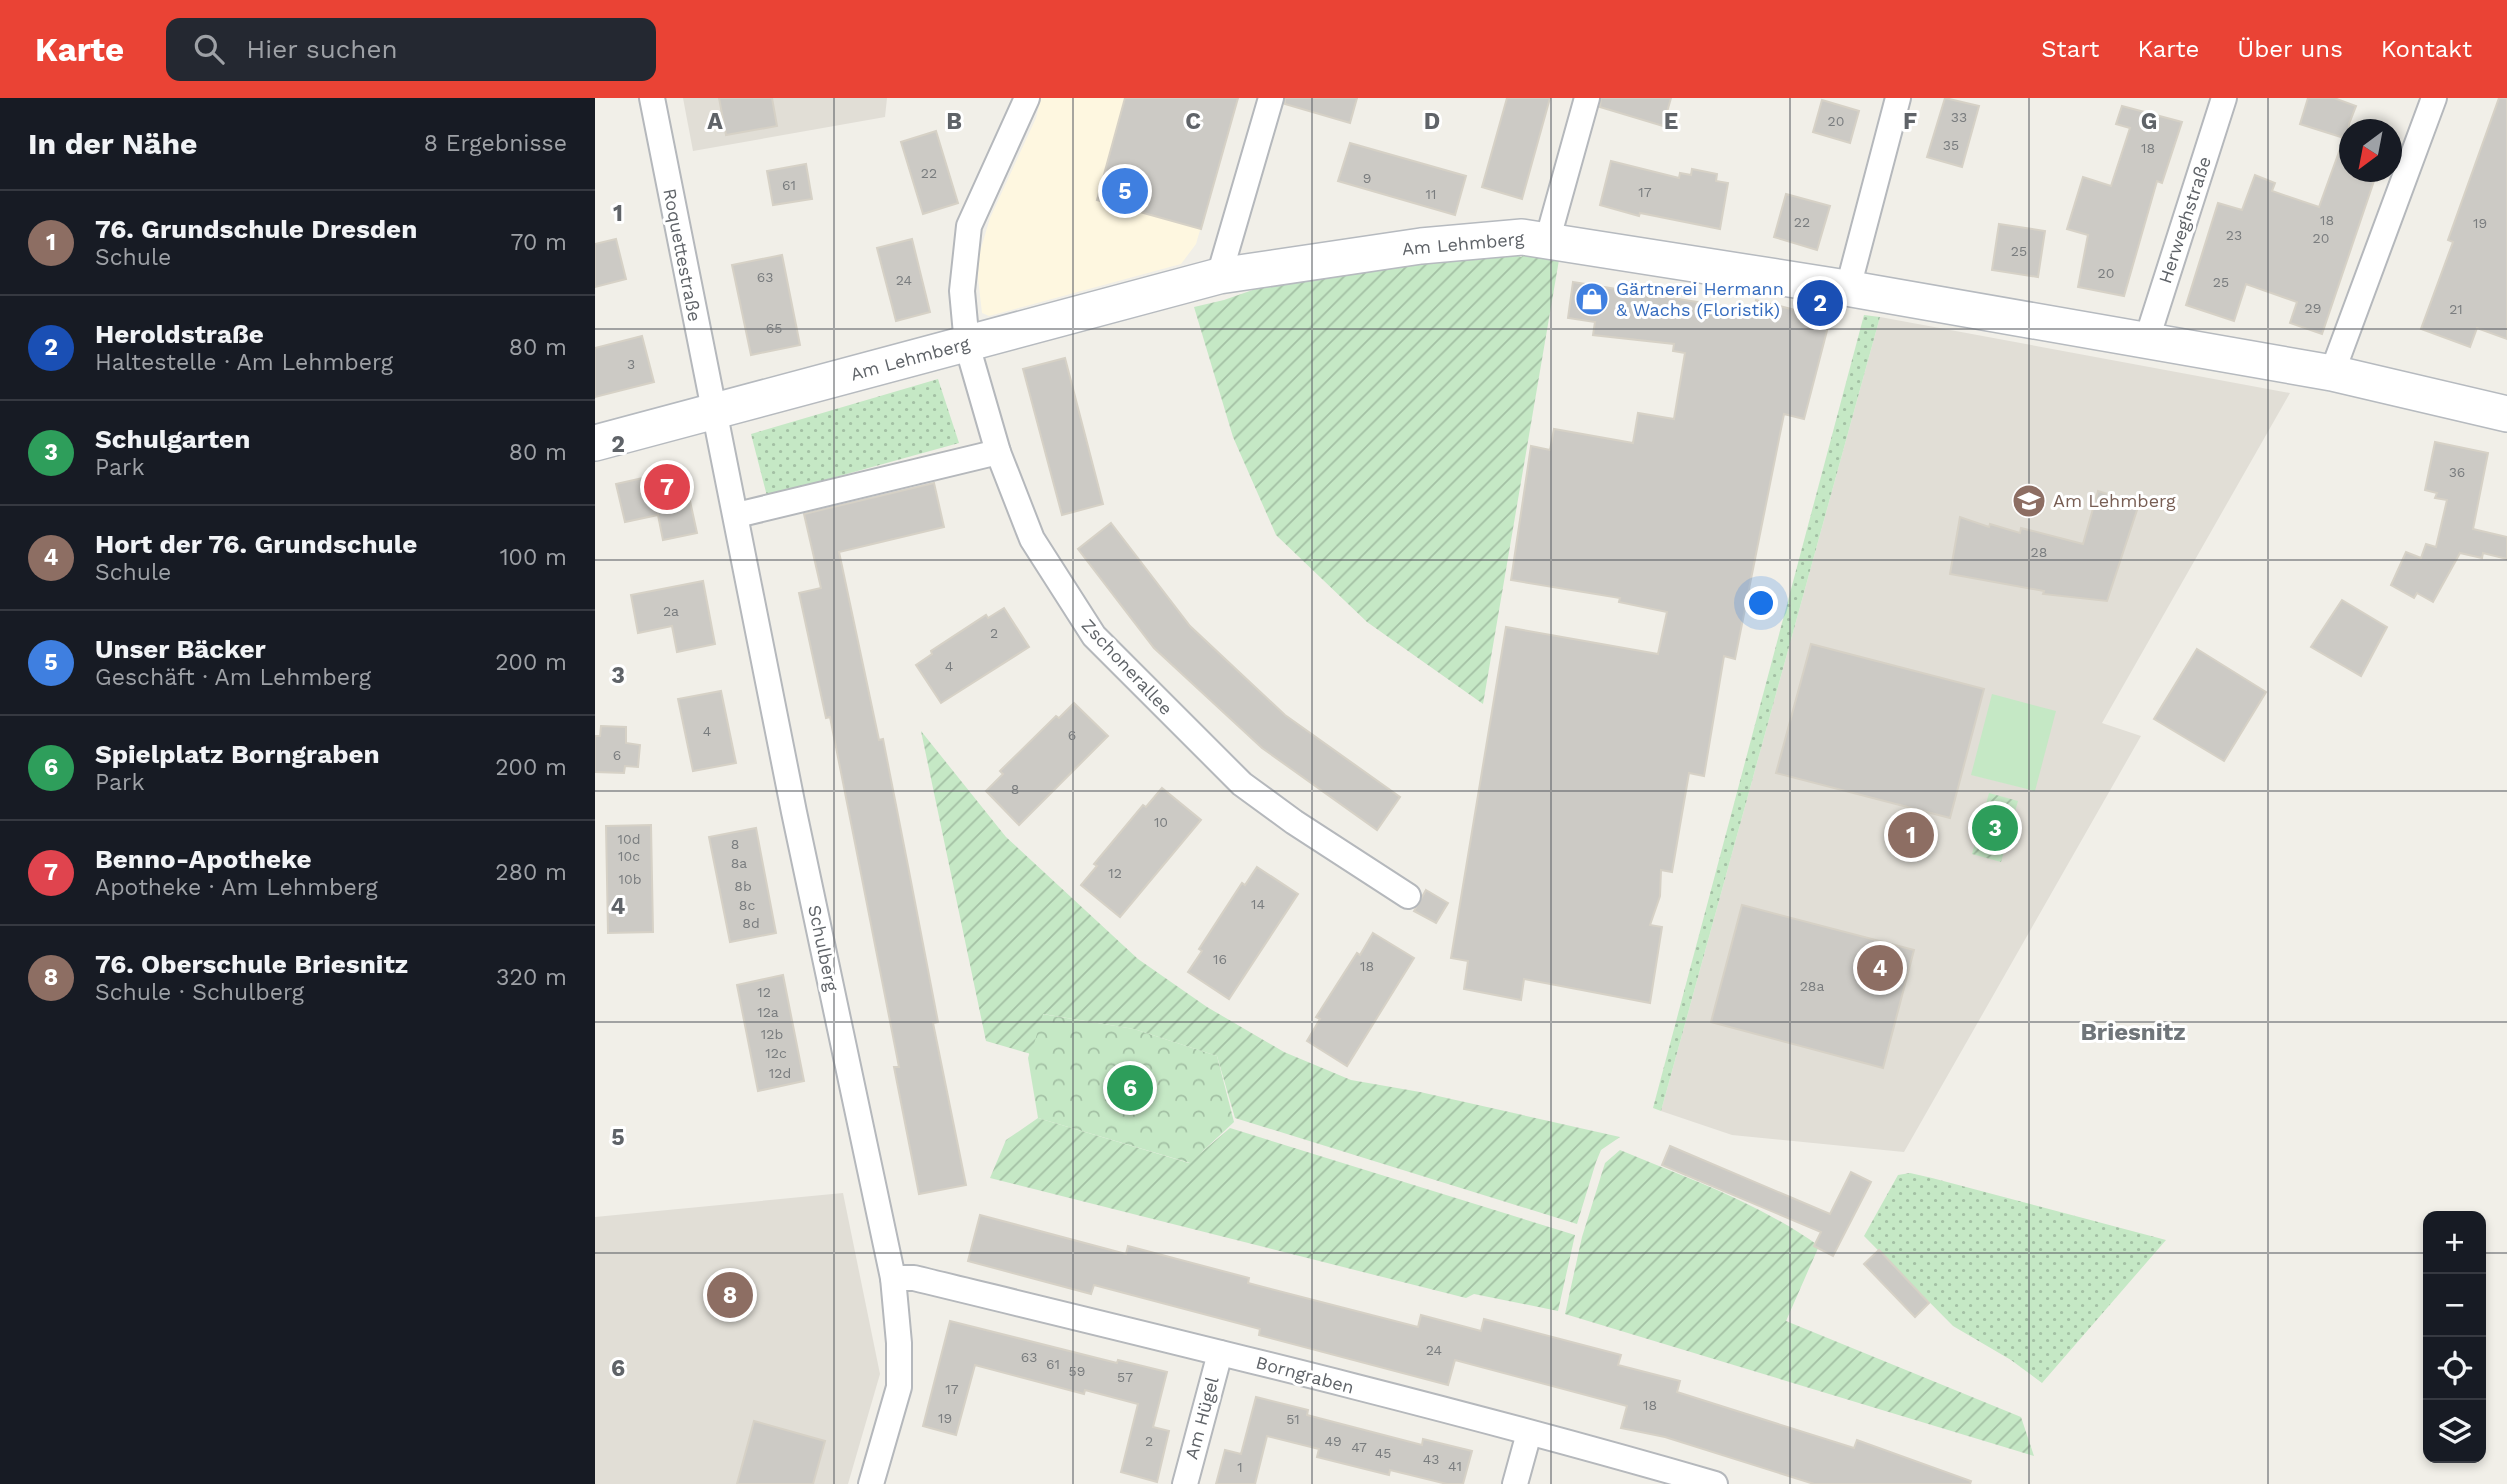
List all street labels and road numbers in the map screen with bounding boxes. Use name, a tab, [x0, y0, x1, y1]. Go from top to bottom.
street label: Herweghstraße	[2154, 154, 2215, 286]
street label: Roquettestraße	[659, 187, 706, 323]
street label: Am Lehmberg	[1401, 228, 1525, 259]
street label: Am Lehmberg	[848, 332, 972, 385]
street label: Zschonerallee	[1078, 614, 1177, 719]
street label: Schulberg	[804, 903, 843, 993]
street label: Borngraben	[1254, 1351, 1356, 1398]
street label: Am Hügel	[1180, 1374, 1223, 1462]

